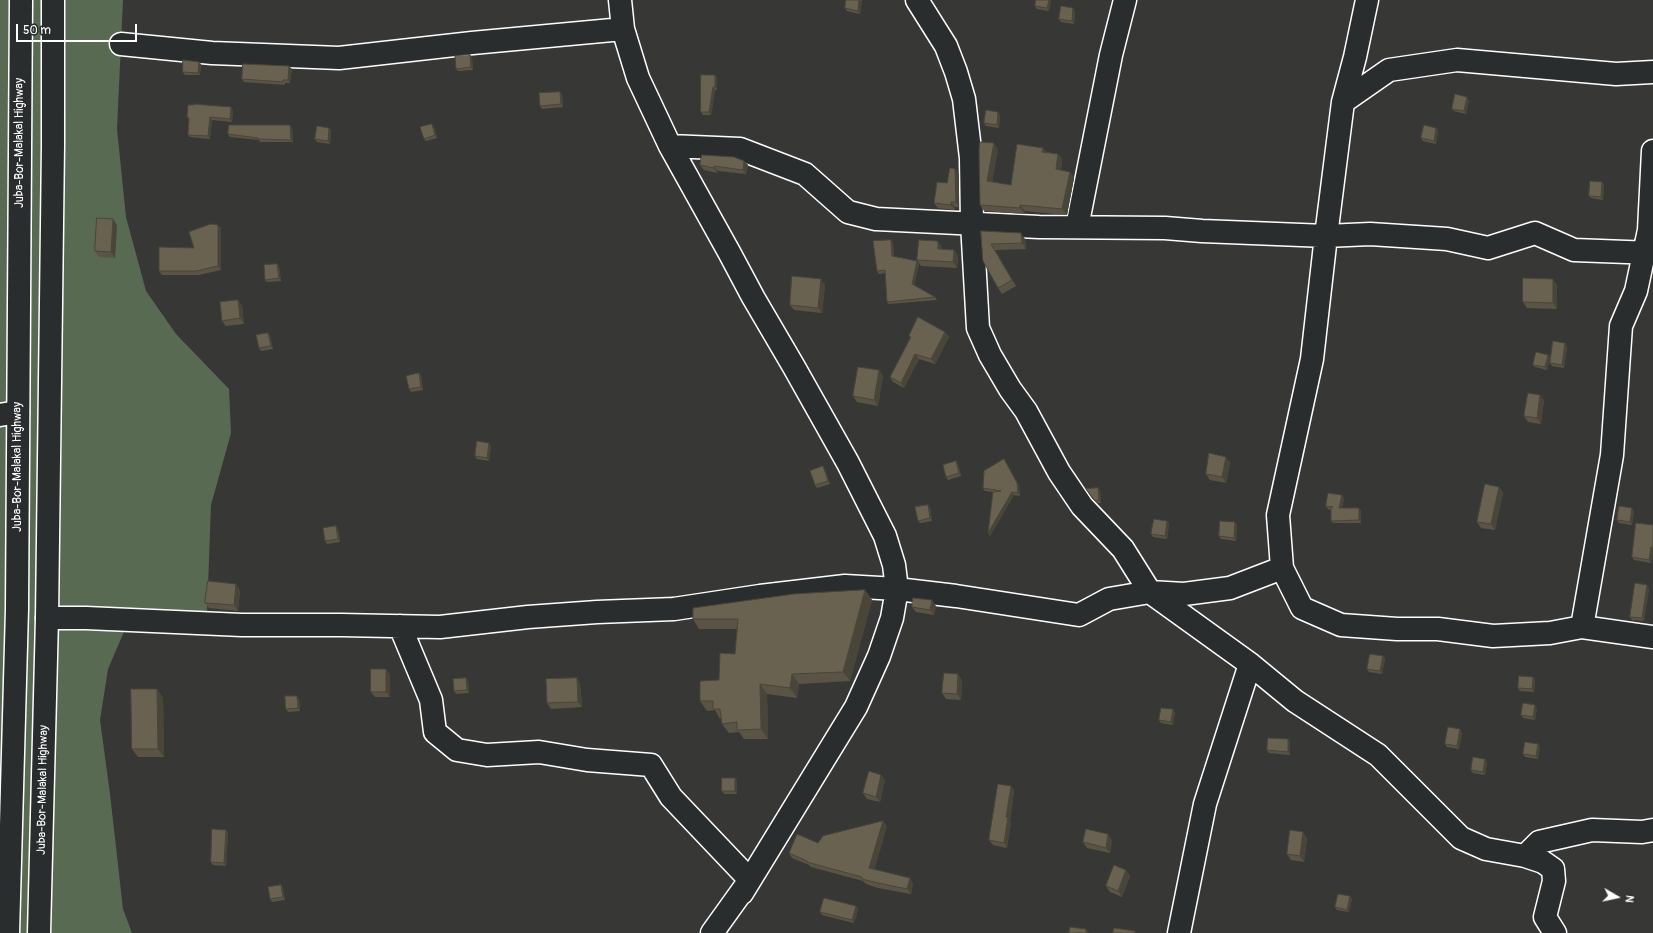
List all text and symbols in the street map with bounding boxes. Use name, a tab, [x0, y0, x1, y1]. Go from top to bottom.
scale bar	[18, 16, 139, 42]
text: 50 m	[23, 23, 51, 38]
street label: Juba-Bor-Malakal Highway	[13, 78, 27, 208]
street label: Juba-Bor-Malakal Highway	[11, 402, 25, 532]
street label: Juba-Bor-Malakal Highway	[35, 725, 51, 855]
north arrow	[1597, 877, 1637, 917]
text: N	[1622, 894, 1636, 904]

